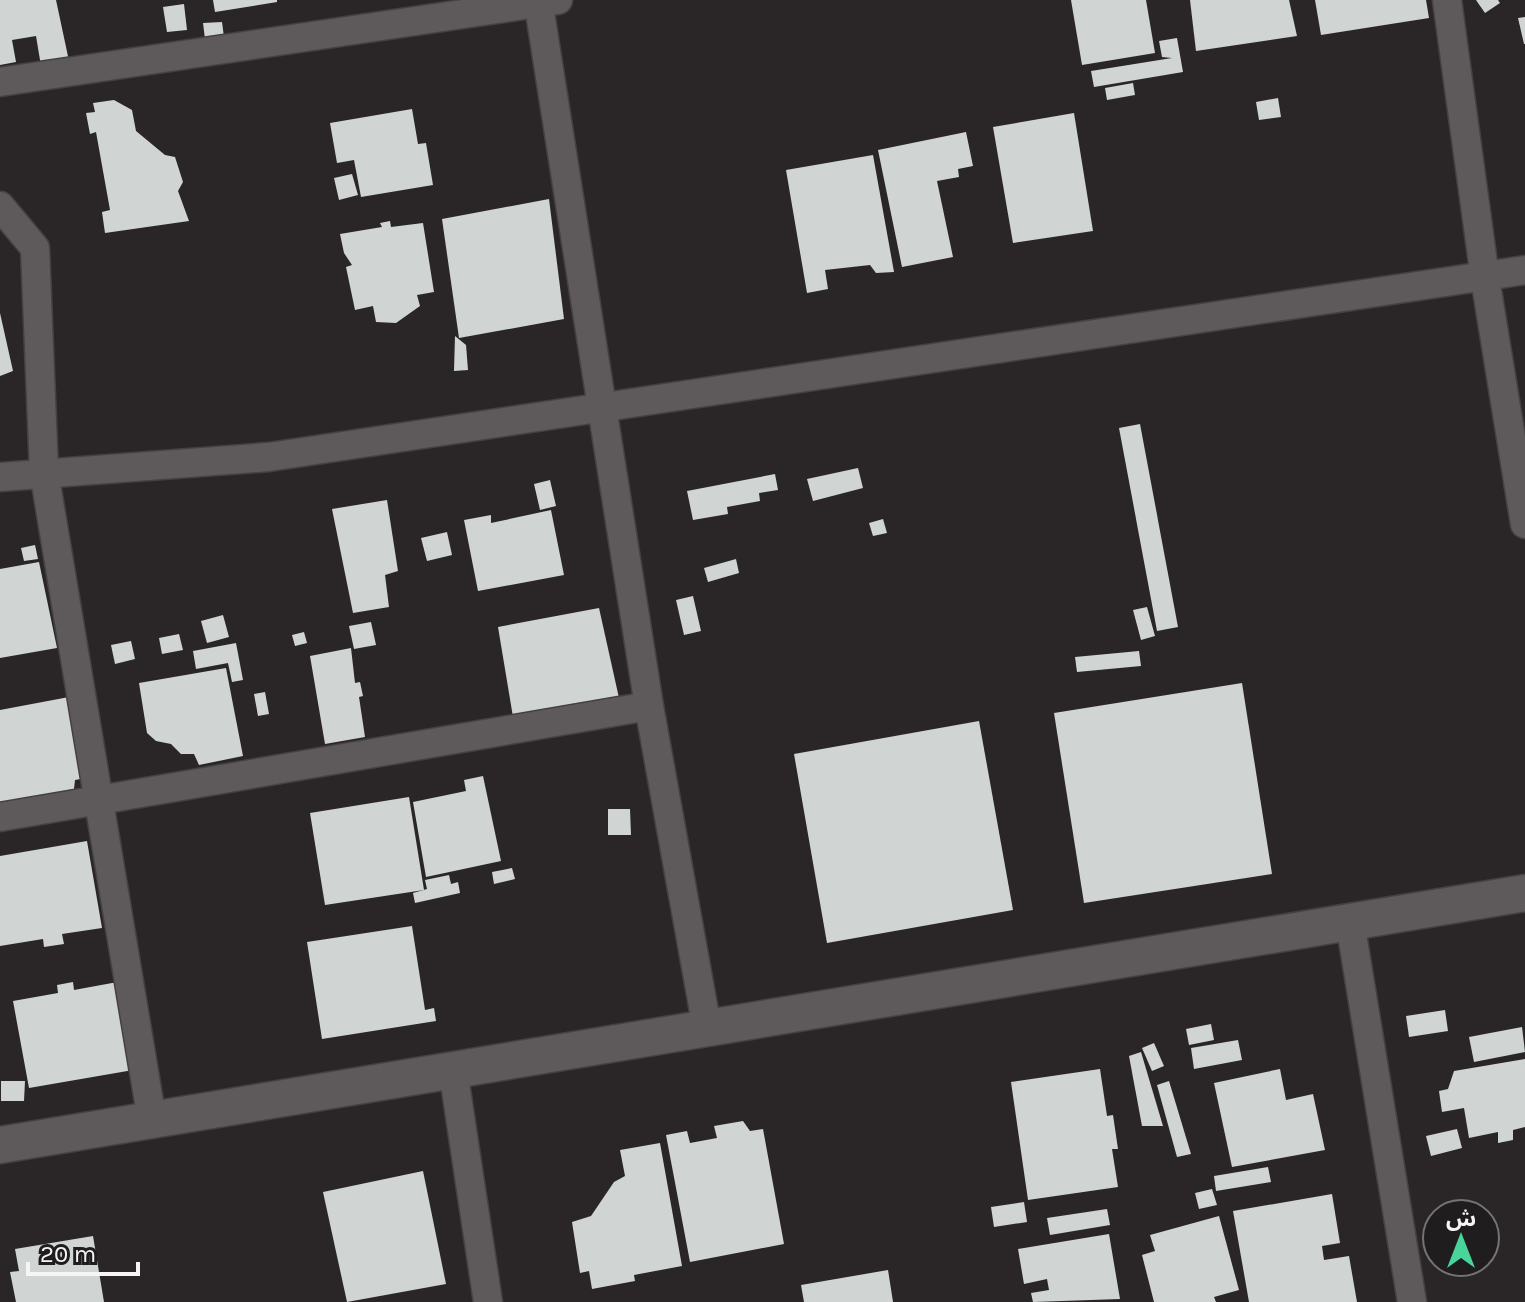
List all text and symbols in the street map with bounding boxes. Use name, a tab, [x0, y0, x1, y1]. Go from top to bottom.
north arrow	[1421, 1198, 1501, 1278]
text: ش	[1446, 1206, 1476, 1232]
scale bar	[28, 1226, 138, 1276]
text: 20 m	[40, 1240, 96, 1268]

